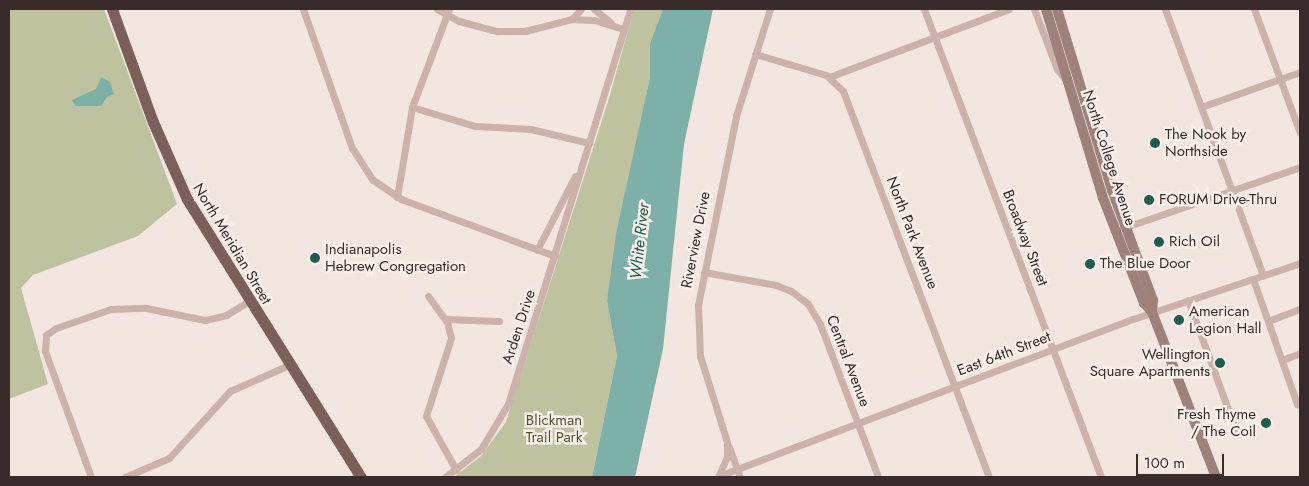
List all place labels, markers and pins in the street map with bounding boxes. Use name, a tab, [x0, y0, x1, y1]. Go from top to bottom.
place label: The Nook by Northside	[1165, 125, 1246, 160]
marker: The Nook by Northside	[1149, 137, 1161, 149]
place label: FORUM Drive-Thru	[1159, 191, 1277, 209]
marker: FORUM Drive-Thru	[1143, 194, 1155, 206]
place label: Rich Oil	[1169, 233, 1220, 251]
marker: Rich Oil	[1153, 236, 1165, 248]
place label: Indianapolis Hebrew Congregation	[325, 240, 466, 275]
marker: Indianapolis Hebrew Congregation	[309, 252, 321, 264]
place label: The Blue Door	[1100, 255, 1191, 273]
marker: The Blue Door	[1084, 258, 1096, 270]
place label: American Legion Hall	[1189, 302, 1261, 337]
marker: American Legion Hall	[1173, 314, 1185, 326]
place label: Wellington Square Apartments	[1090, 345, 1210, 380]
marker: Wellington Square Apartments	[1214, 357, 1226, 369]
place label: Fresh Thyme / The Coil	[1177, 405, 1256, 440]
marker: Fresh Thyme / The Coil	[1260, 417, 1272, 429]

